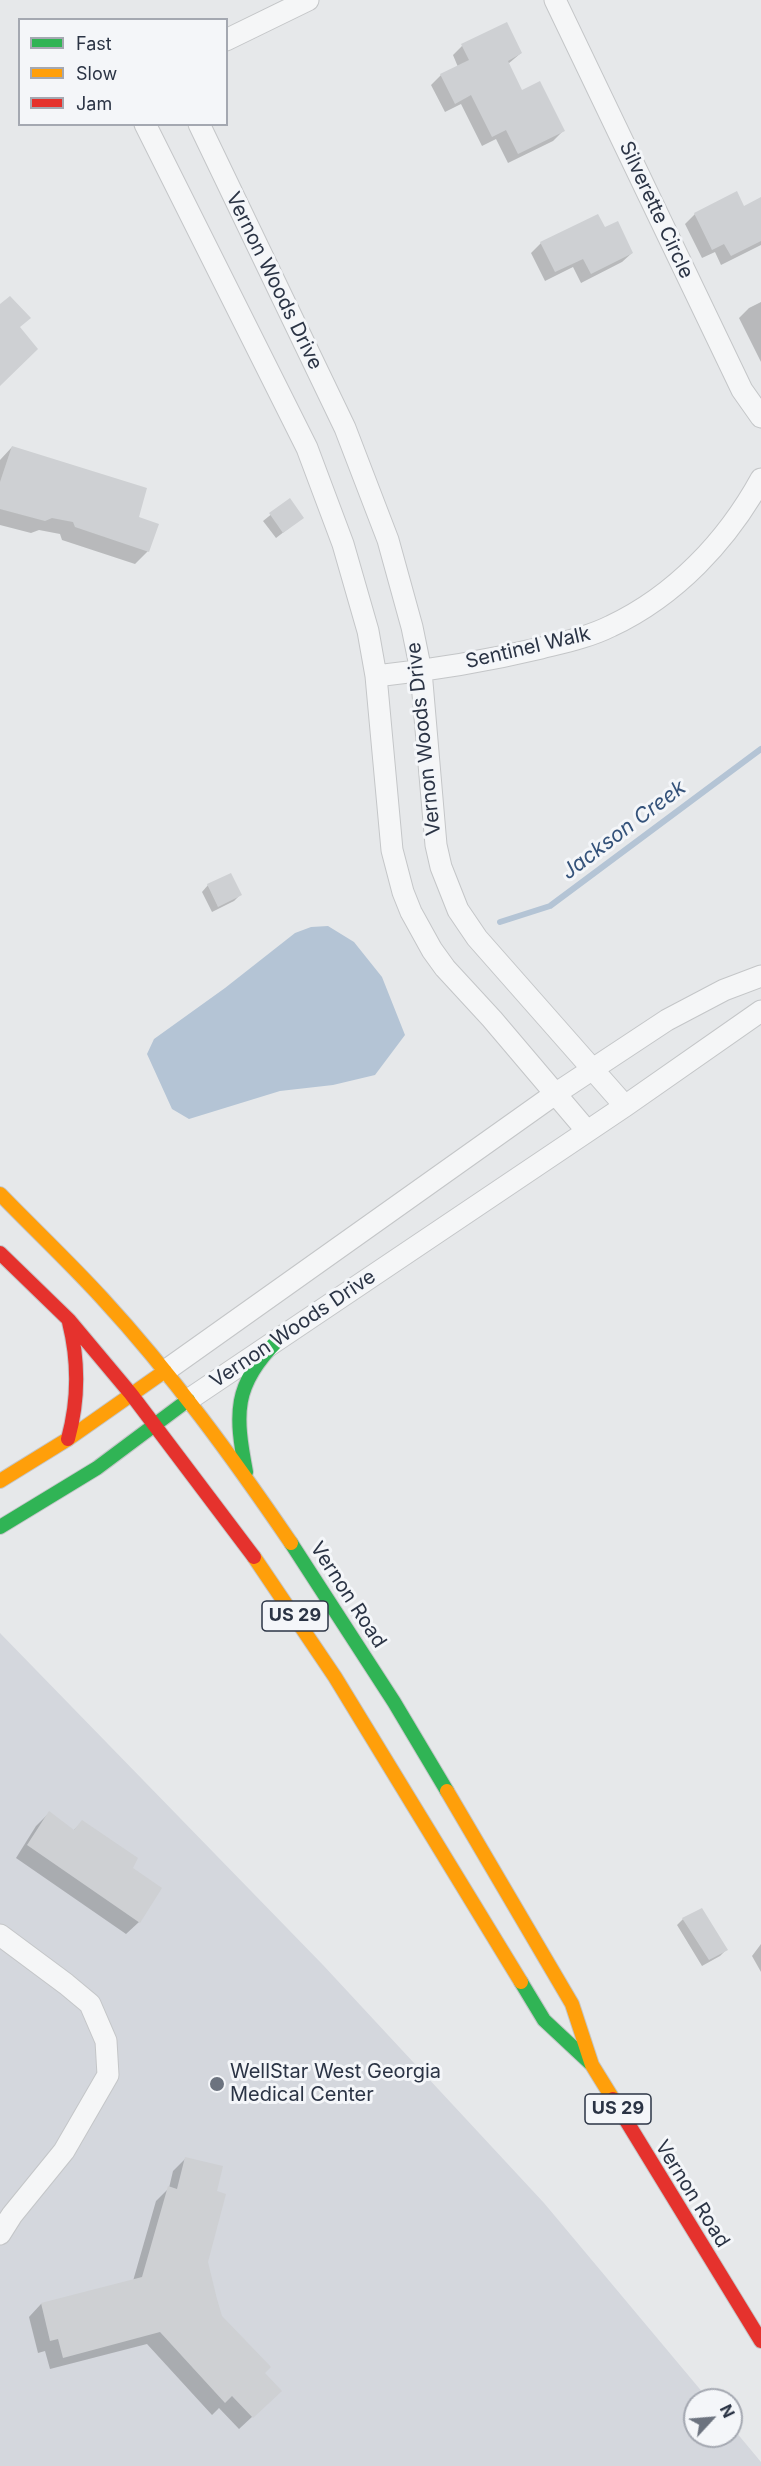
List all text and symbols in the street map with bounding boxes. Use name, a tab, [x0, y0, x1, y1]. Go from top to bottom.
legend	[18, 18, 228, 126]
text: Fast	[76, 33, 112, 54]
text: Slow	[76, 63, 117, 84]
text: Jam	[76, 93, 112, 114]
street label: Silverette Circle	[614, 138, 698, 282]
street label: Vernon Woods Drive	[221, 188, 327, 374]
street label: Sentinel Walk	[463, 622, 593, 674]
street label: Vernon Woods Drive	[402, 641, 446, 837]
water label: Jackson Creek	[557, 775, 691, 885]
street label: Vernon Woods Drive	[206, 1265, 380, 1393]
street label: Vernon Road	[305, 1537, 391, 1653]
road number: US 29	[262, 1601, 328, 1631]
place label: WellStar West Georgia Medical Center	[230, 2060, 441, 2107]
marker: WellStar West Georgia Medical Center	[208, 2075, 226, 2093]
road number: US 29	[585, 2094, 651, 2124]
street label: Vernon Road	[650, 2136, 734, 2252]
north arrow	[683, 2388, 743, 2448]
text: N	[716, 2401, 739, 2421]

